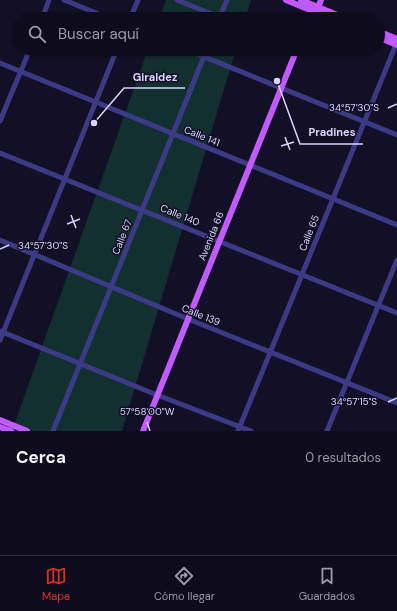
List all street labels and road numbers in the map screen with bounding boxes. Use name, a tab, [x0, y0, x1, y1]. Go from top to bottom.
street label: Calle 141	[182, 123, 222, 149]
street label: Calle 140	[158, 201, 202, 229]
street label: Avenida 66	[195, 210, 227, 262]
street label: Calle 65	[296, 213, 322, 253]
street label: Calle 67	[109, 218, 135, 256]
street label: Calle 139	[180, 301, 222, 329]

